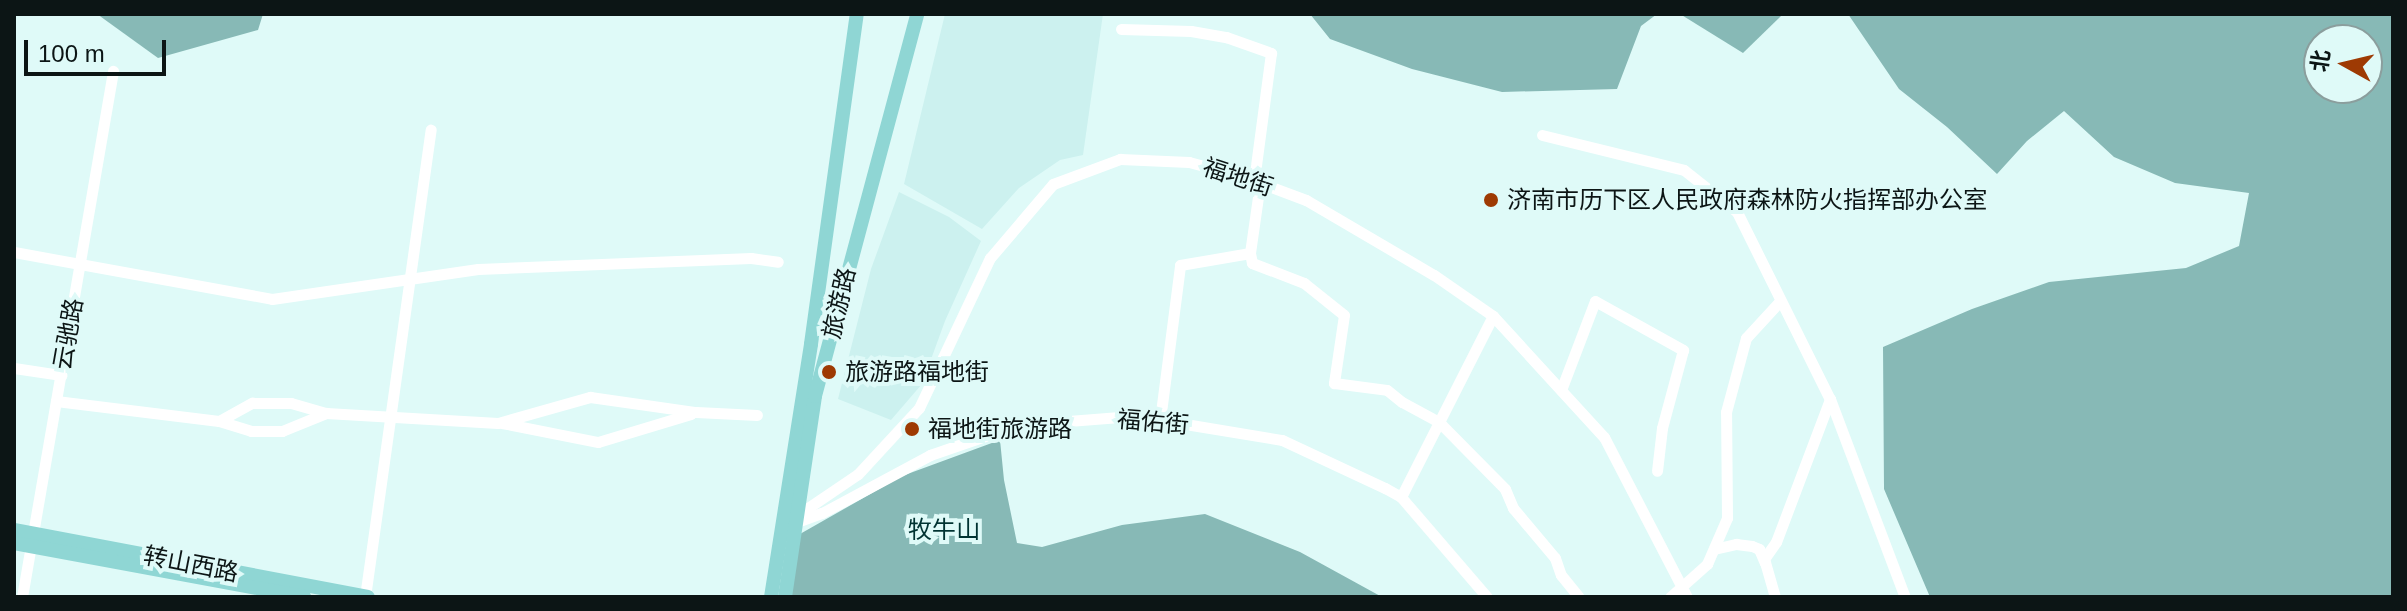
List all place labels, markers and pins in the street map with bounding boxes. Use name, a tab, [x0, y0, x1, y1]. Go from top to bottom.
place label: 济南市历下区人民政府森林防火指挥部办公室	[1507, 186, 1987, 214]
marker: 济南市历下区人民政府森林防火指挥部办公室	[1482, 191, 1500, 209]
place label: 旅游路福地街	[845, 358, 989, 386]
marker: 旅游路福地街	[820, 363, 838, 381]
place label: 福地街旅游路	[928, 415, 1072, 443]
marker: 福地街旅游路	[903, 420, 921, 438]

